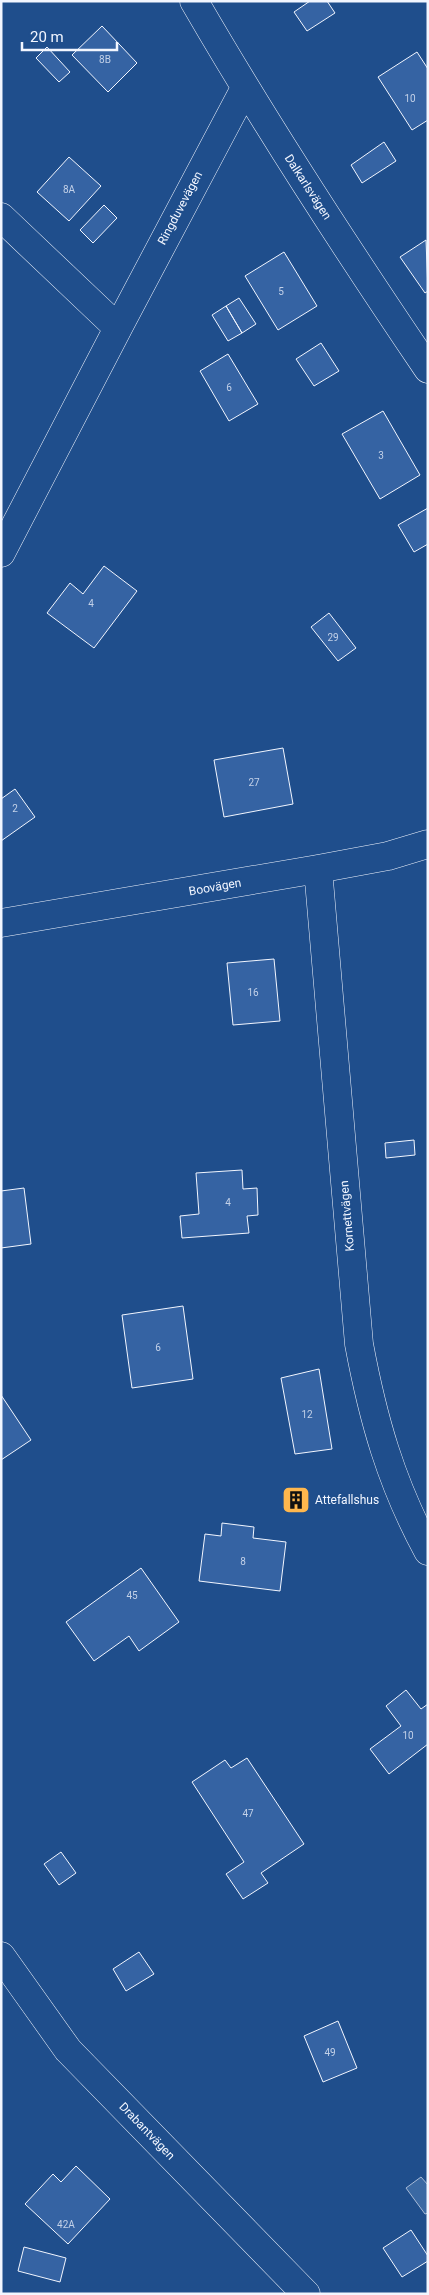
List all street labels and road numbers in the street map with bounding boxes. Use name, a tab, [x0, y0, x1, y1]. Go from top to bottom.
street label: Dalkarlsvägen	[282, 152, 334, 222]
street label: Ringduvevägen	[155, 169, 205, 247]
street label: Boovägen	[188, 875, 242, 899]
street label: Kornettvägen	[337, 1180, 357, 1252]
street label: Drabantvägen	[116, 2100, 178, 2162]

